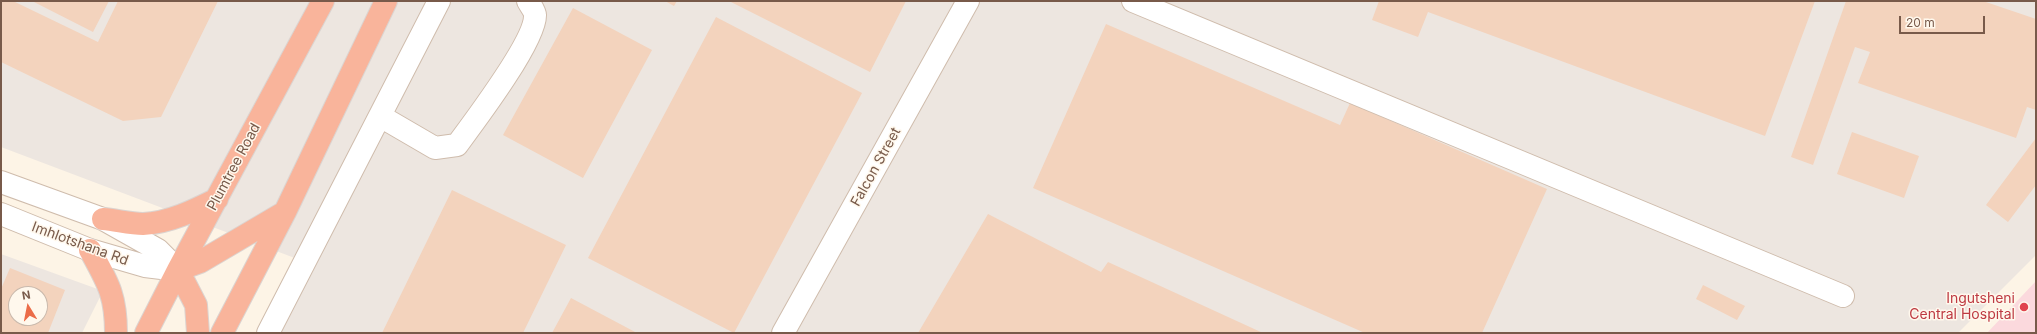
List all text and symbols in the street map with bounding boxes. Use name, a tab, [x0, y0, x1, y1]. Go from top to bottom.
scale bar	[1901, 8, 1987, 34]
text: 20 m	[1906, 15, 1935, 30]
street label: Plumtree Road	[204, 120, 264, 214]
street label: Falcon Street	[847, 125, 905, 209]
street label: Imhlotshana Rd	[29, 219, 131, 269]
north arrow	[8, 286, 48, 326]
text: N	[21, 288, 31, 303]
place label: Ingutsheni Central Hospital	[1909, 291, 2015, 324]
marker: Ingutsheni Central Hospital	[2018, 301, 2030, 313]

